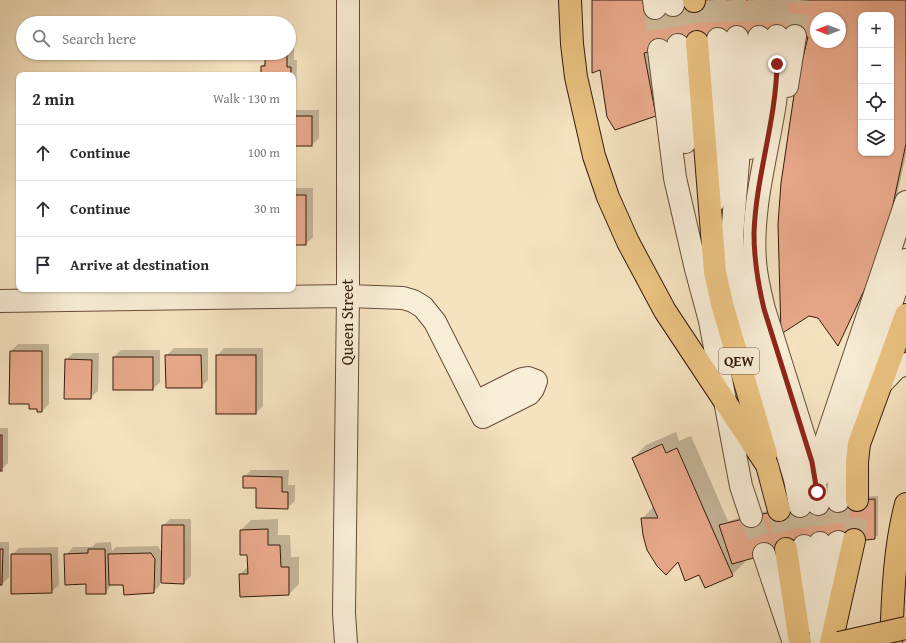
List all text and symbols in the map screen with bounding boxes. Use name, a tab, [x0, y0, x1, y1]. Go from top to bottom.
north arrow	[810, 12, 846, 48]
map controls	[858, 12, 894, 156]
button: +	[858, 12, 894, 48]
search box	[16, 16, 296, 60]
icon: search	[30, 27, 52, 49]
text: Search here	[62, 28, 136, 49]
button: −	[858, 48, 894, 84]
route end	[768, 55, 786, 73]
button: locate	[858, 84, 894, 120]
text: 2 min	[32, 86, 74, 111]
text: Walk · 130 m	[213, 89, 280, 108]
button: layers	[858, 120, 894, 156]
icon: ahead	[32, 142, 54, 164]
text: Continue	[70, 142, 131, 163]
text: 100 m	[248, 143, 280, 162]
icon: ahead	[32, 198, 54, 220]
text: Continue	[70, 198, 131, 219]
text: 30 m	[254, 199, 280, 218]
icon: arrive	[32, 254, 54, 276]
text: Arrive at destination	[70, 254, 209, 275]
street label: Queen Street	[335, 278, 359, 365]
road number: QEW	[719, 348, 759, 374]
route start	[808, 483, 826, 501]

